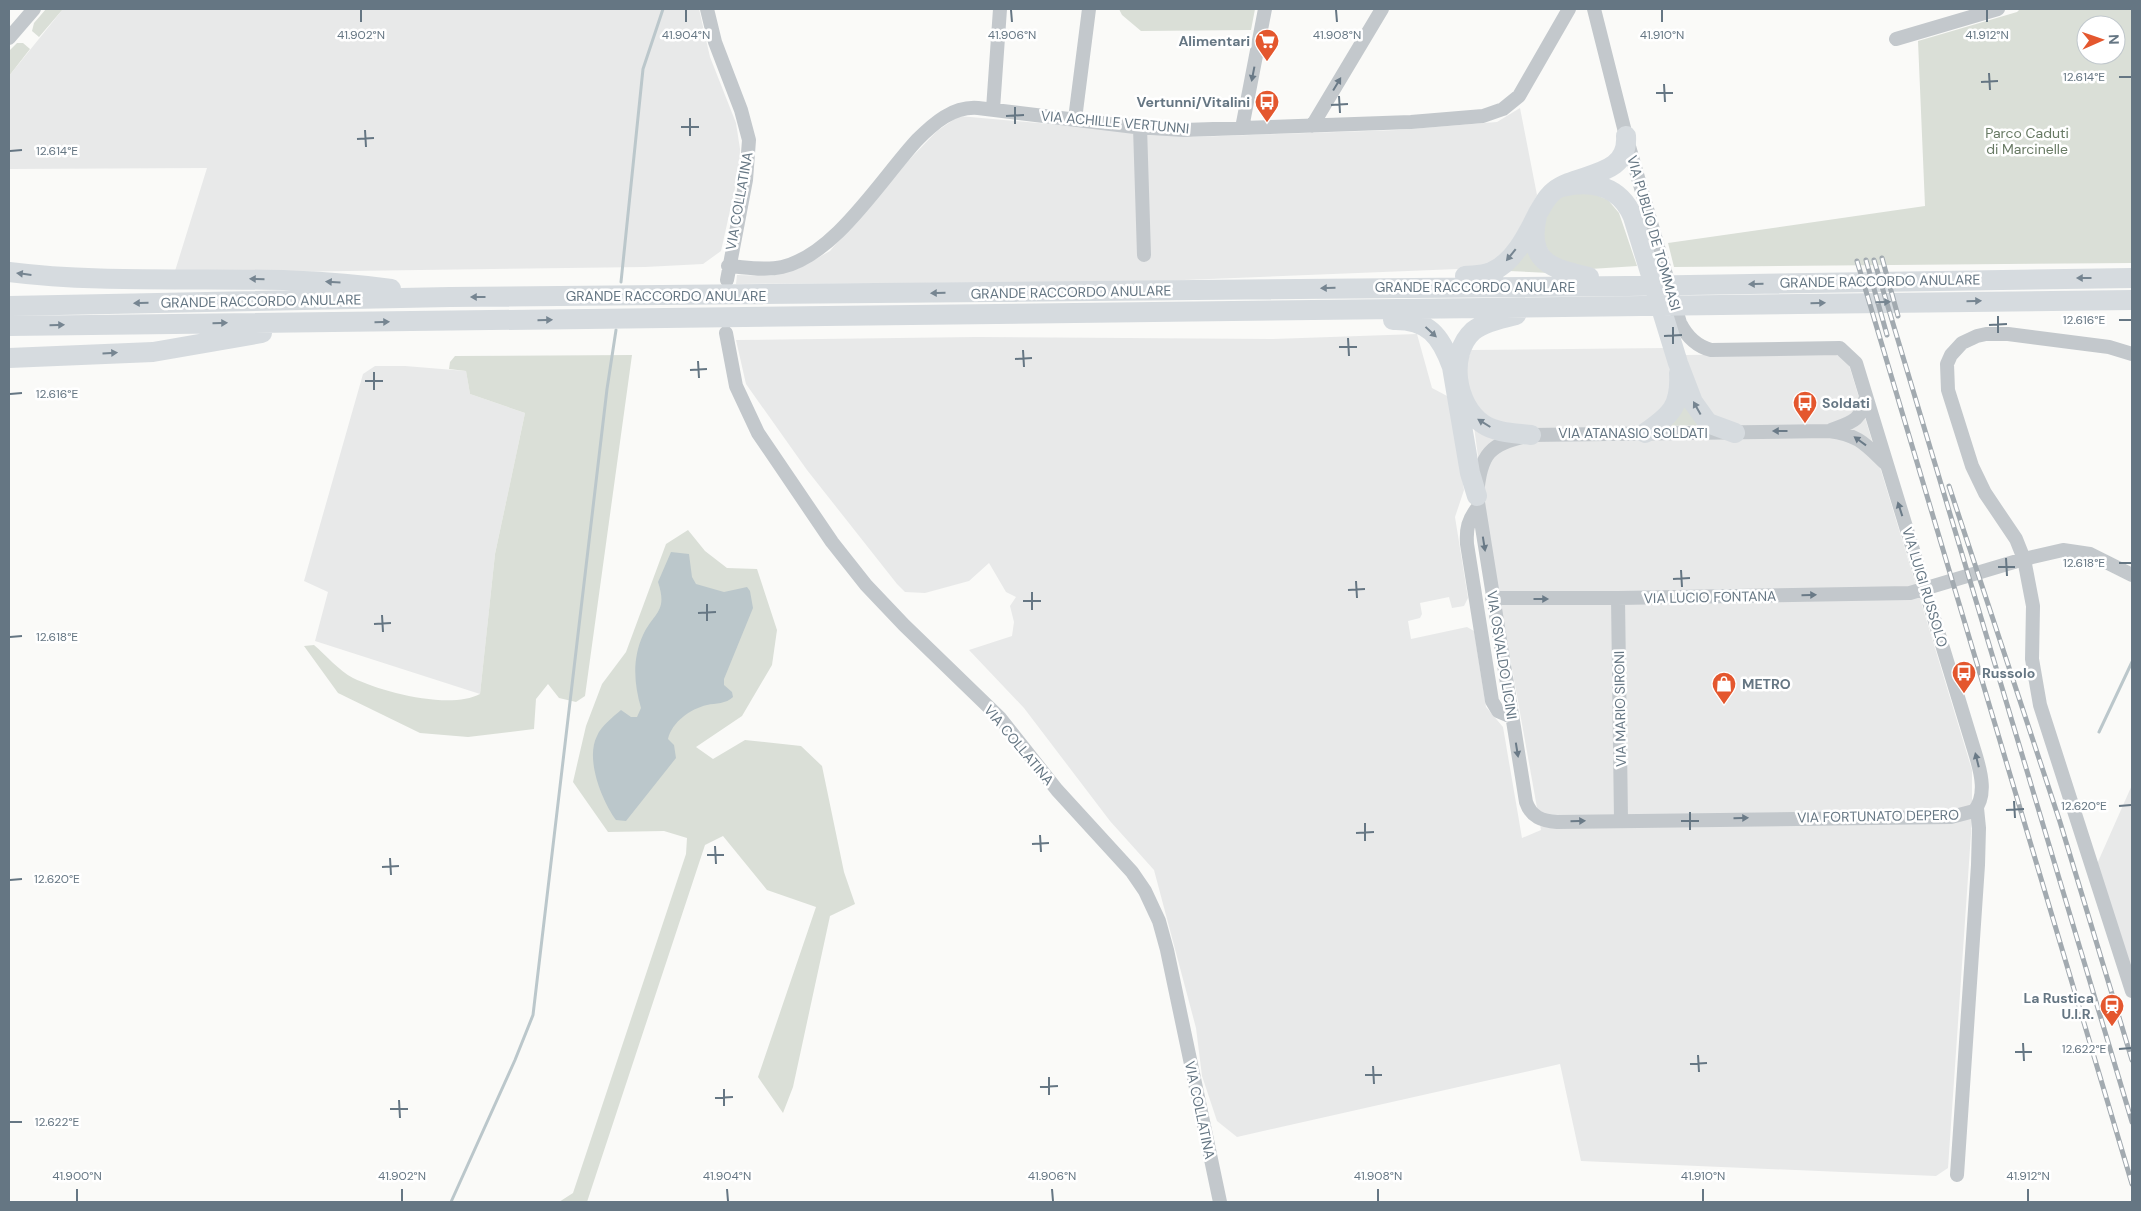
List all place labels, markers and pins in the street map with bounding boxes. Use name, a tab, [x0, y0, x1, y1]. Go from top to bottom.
supermarket icon: Alimentari	[1254, 28, 1280, 62]
place label: Alimentari	[1178, 32, 1250, 50]
bus stop icon: Vertunni/Vitalini	[1254, 89, 1280, 123]
place label: Vertunni/Vitalini	[1137, 93, 1250, 111]
bus stop icon: Soldati	[1792, 390, 1818, 424]
place label: Soldati	[1822, 394, 1870, 412]
bus stop icon: Russolo	[1951, 660, 1977, 694]
place label: Russolo	[1982, 664, 2035, 682]
shop icon: METRO	[1711, 671, 1737, 705]
place label: METRO	[1742, 675, 1791, 693]
place label: La Rustica U.I.R.	[2023, 989, 2094, 1023]
station icon: La Rustica U.I.R.	[2099, 993, 2125, 1027]

